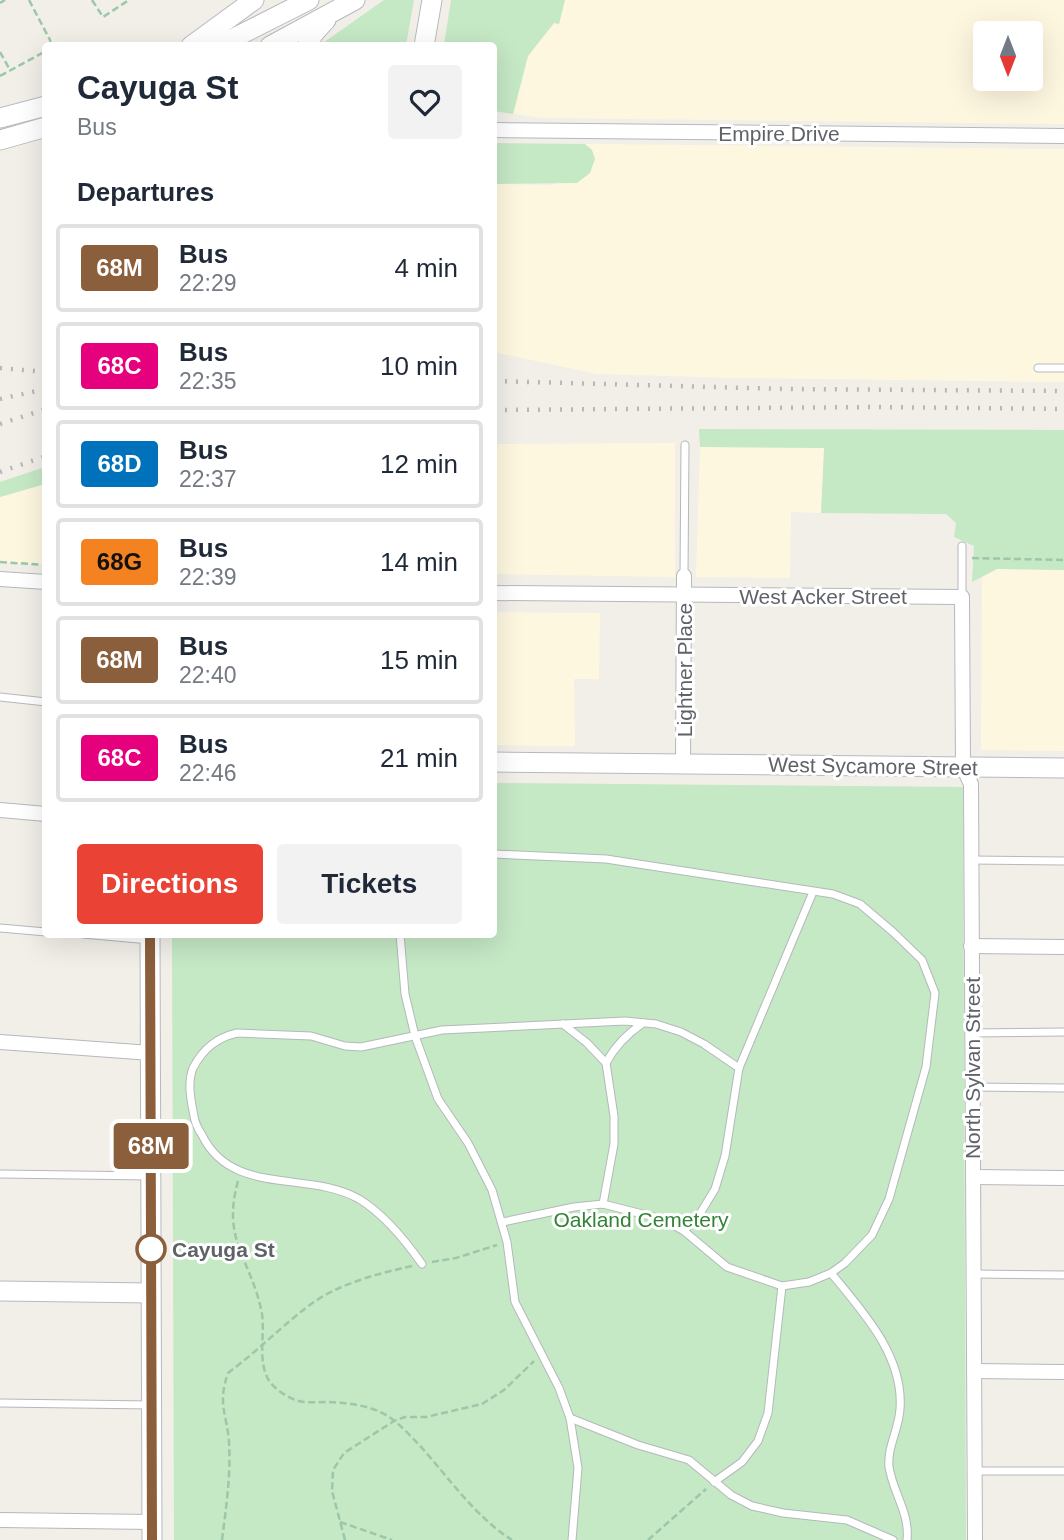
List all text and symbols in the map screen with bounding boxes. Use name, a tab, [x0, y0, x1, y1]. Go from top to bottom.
north arrow	[973, 21, 1043, 91]
map controls	[973, 21, 1043, 91]
button: heart	[388, 65, 462, 139]
text: Cayuga St	[77, 69, 238, 106]
text: Bus	[77, 114, 117, 140]
street label: Empire Drive	[718, 122, 840, 145]
text: Departures	[77, 177, 214, 207]
text: Bus	[179, 239, 228, 269]
text: 4 min	[394, 253, 458, 283]
text: 68M	[96, 254, 143, 281]
text: 22:29	[179, 270, 237, 296]
text: Bus	[179, 337, 228, 367]
text: 10 min	[380, 351, 458, 381]
text: 68C	[97, 352, 142, 379]
text: 22:35	[179, 368, 237, 394]
text: Bus	[179, 435, 228, 465]
text: 12 min	[380, 449, 458, 479]
text: 68D	[97, 450, 142, 477]
text: 22:37	[179, 466, 237, 492]
text: Bus	[179, 533, 228, 563]
text: 14 min	[380, 547, 458, 577]
text: 68G	[97, 548, 142, 575]
text: 22:39	[179, 564, 237, 590]
street label: West Acker Street	[739, 585, 907, 608]
street label: Lightner Place	[673, 603, 696, 737]
text: Bus	[179, 631, 228, 661]
text: 15 min	[380, 645, 458, 675]
text: 68M	[96, 646, 143, 673]
text: 22:40	[179, 662, 237, 688]
text: Bus	[179, 729, 228, 759]
text: 21 min	[380, 743, 458, 773]
text: 68C	[97, 744, 142, 771]
street label: West Sycamore Street	[768, 753, 978, 779]
text: 22:46	[179, 760, 237, 786]
button: Directions	[77, 844, 263, 924]
button: Tickets	[277, 844, 462, 924]
street label: North Sylvan Street	[961, 977, 984, 1159]
line badge: 68M	[111, 1123, 191, 1169]
text: 68M	[128, 1132, 174, 1159]
park label: Oakland Cemetery	[553, 1208, 729, 1231]
marker: Cayuga St	[136, 1234, 166, 1264]
place label: Cayuga St	[172, 1238, 275, 1261]

